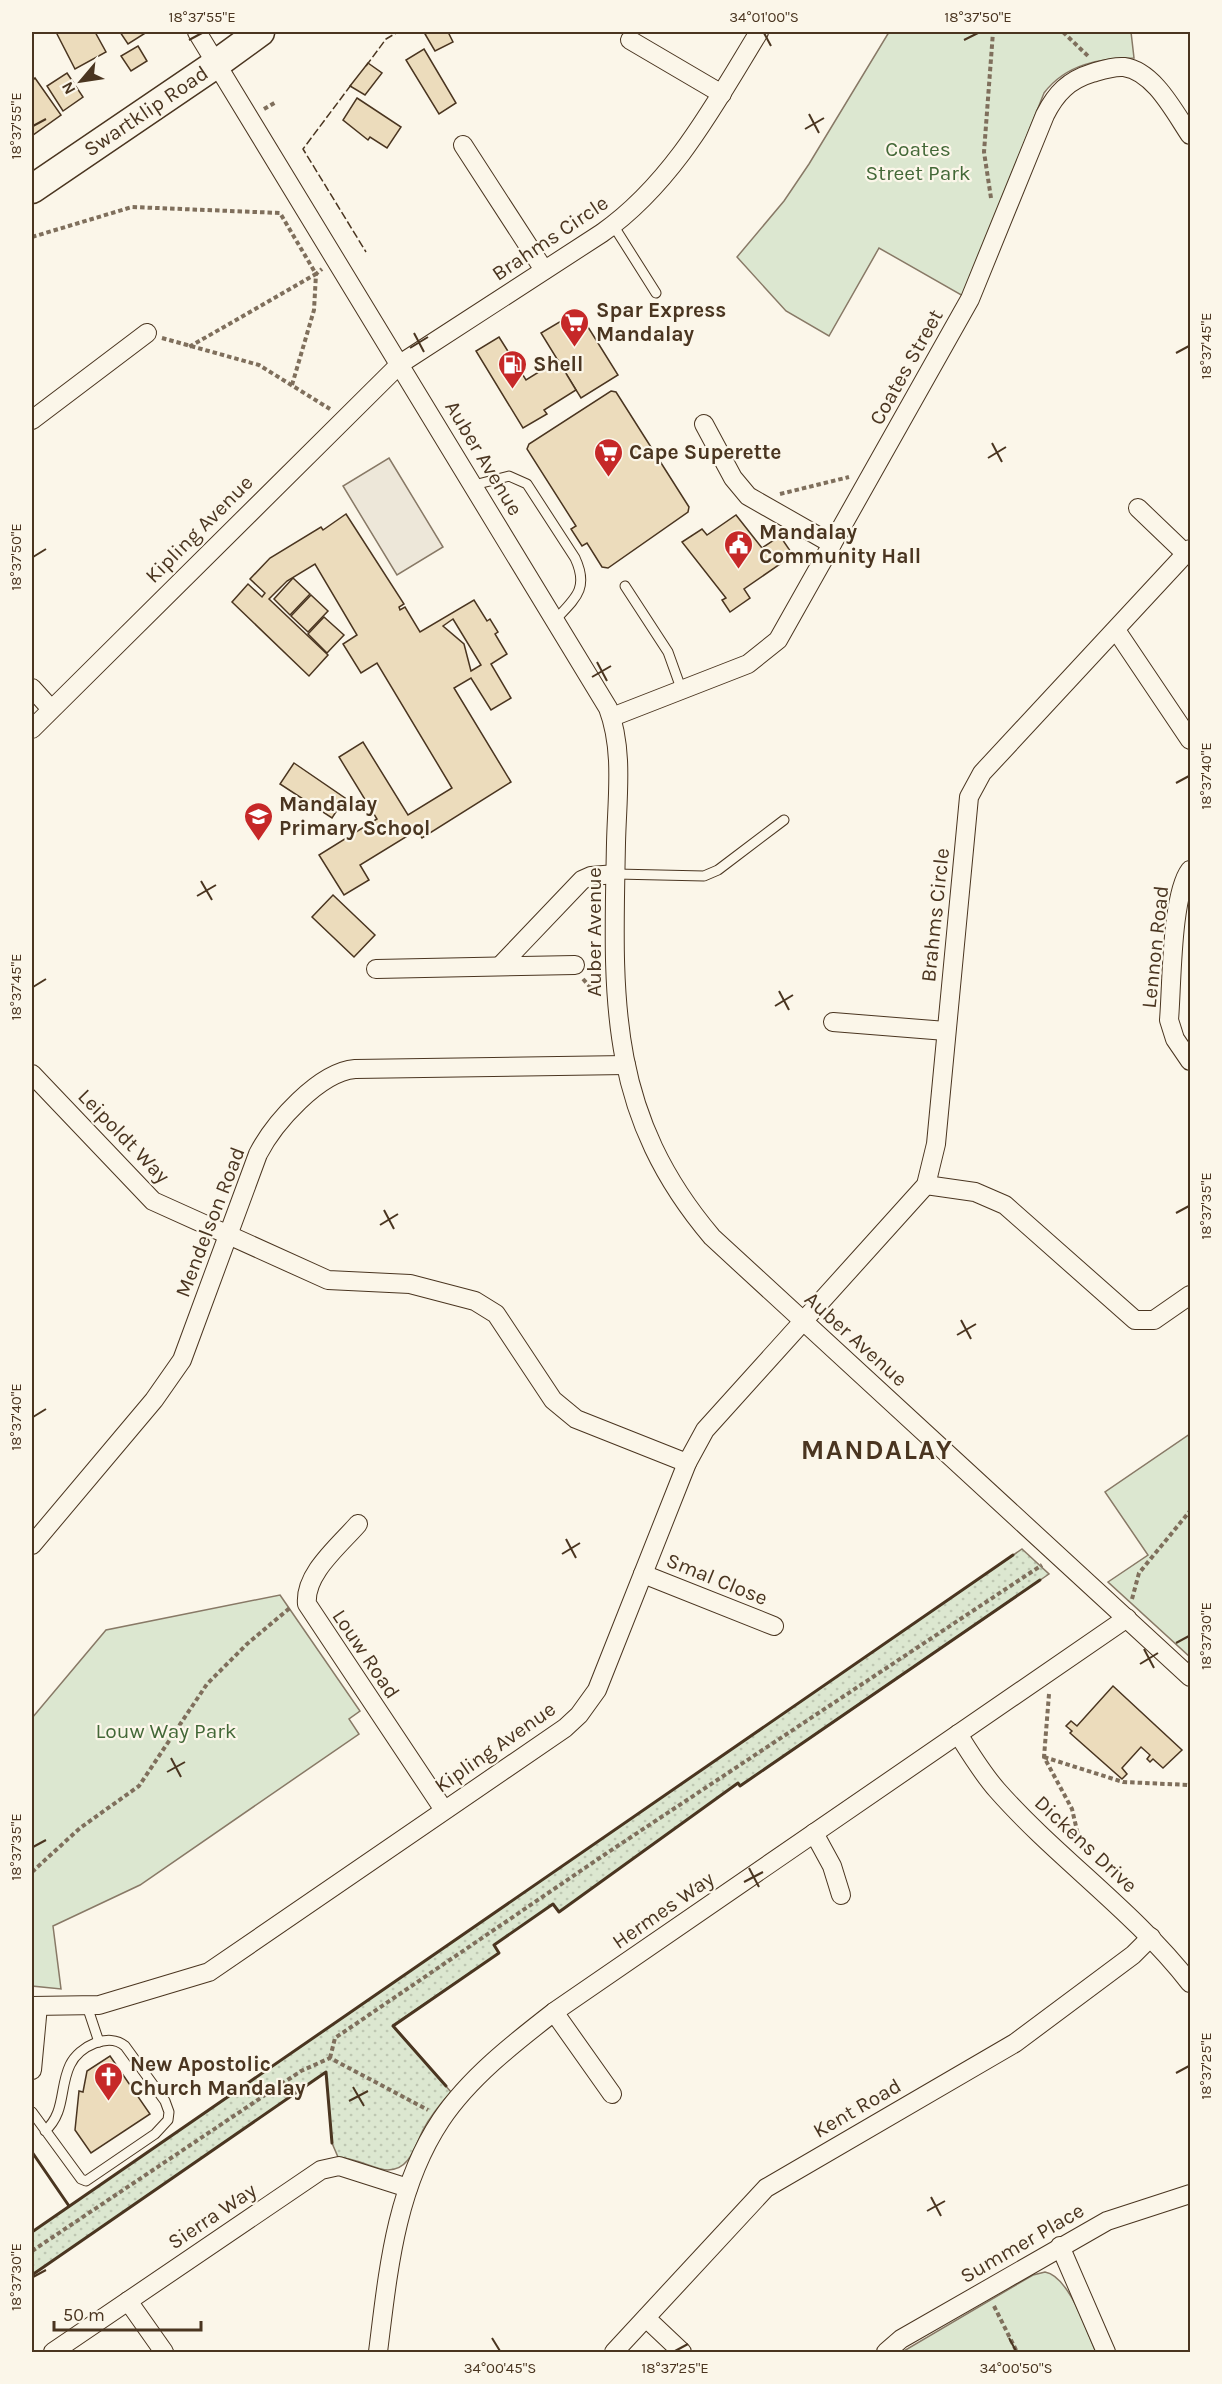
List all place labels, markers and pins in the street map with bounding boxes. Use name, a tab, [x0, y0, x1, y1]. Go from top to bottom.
place label: Spar Express Mandalay	[596, 298, 726, 346]
supermarket icon: Spar Express Mandalay	[559, 306, 591, 348]
fuel station icon: Shell	[496, 348, 528, 390]
place label: Shell	[533, 352, 583, 376]
supermarket icon: Cape Superette	[592, 436, 624, 478]
place label: Cape Superette	[629, 440, 781, 464]
place label: Mandalay Community Hall	[759, 520, 921, 568]
public building icon: Mandalay Community Hall	[722, 528, 754, 570]
place label: Mandalay Primary School	[279, 792, 430, 840]
school or university icon: Mandalay Primary School	[242, 800, 274, 842]
place label: New Apostolic Church Mandalay	[130, 2052, 306, 2100]
church icon: New Apostolic Church Mandalay	[93, 2060, 125, 2102]

